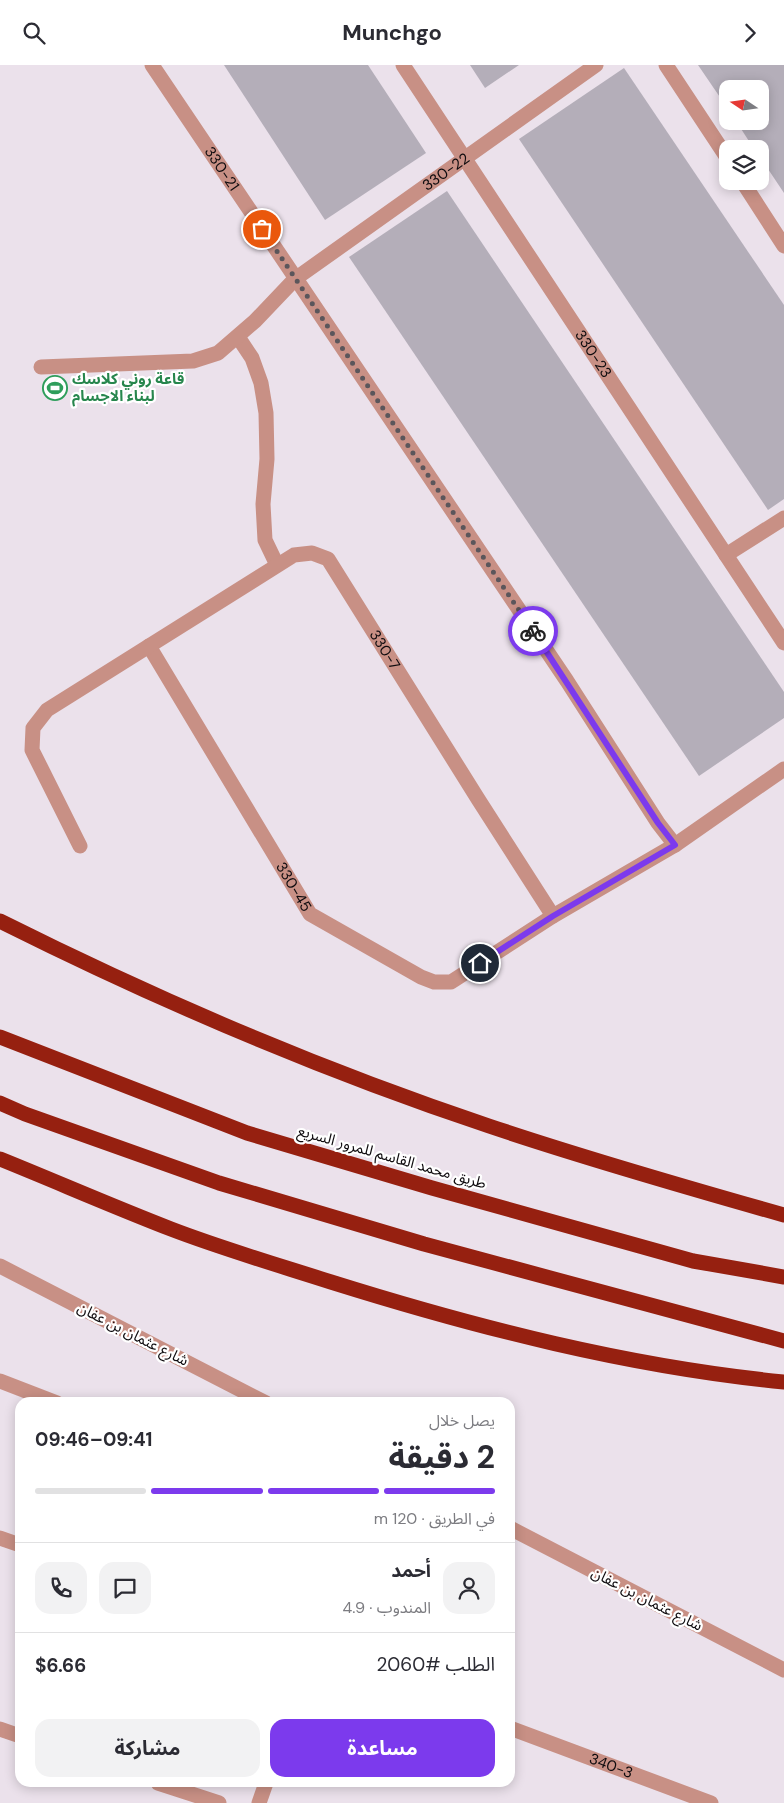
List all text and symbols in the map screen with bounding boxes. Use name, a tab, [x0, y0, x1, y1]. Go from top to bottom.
text: Munchgo	[342, 18, 442, 47]
icon: search	[20, 19, 48, 47]
icon: forward	[736, 19, 764, 47]
north arrow	[719, 80, 769, 130]
map controls	[719, 80, 769, 190]
button: layers	[719, 140, 769, 190]
street label: 330-21	[200, 143, 244, 195]
street label: 330-22	[418, 148, 473, 195]
pin	[241, 208, 283, 250]
icon: bag	[248, 215, 276, 243]
street label: 330-23	[570, 326, 617, 382]
place label: قاعة روني كلاسك لبناء الاجسام	[72, 369, 184, 407]
sports icon: قاعة روني كلاسك لبناء الاجسام	[42, 375, 68, 401]
courier	[508, 606, 558, 656]
icon: bike	[519, 617, 547, 645]
street label: 330-7	[365, 626, 405, 673]
street label: 330-45	[271, 858, 316, 915]
pin	[459, 942, 501, 984]
icon: home	[466, 949, 494, 977]
street label: طريق محمد القاسم للمرور السريع	[295, 1120, 489, 1195]
street label: شارع عثمان بن عفان	[73, 1297, 192, 1373]
text: يصل خلال	[429, 1410, 495, 1431]
text: 09:41–09:46	[35, 1427, 152, 1452]
text: 2 دقيقة	[388, 1436, 495, 1478]
text: في الطريق · 120 m	[374, 1508, 495, 1529]
text: أحمد	[391, 1558, 431, 1583]
button: phone	[35, 1562, 87, 1614]
button: chat	[99, 1562, 151, 1614]
button: person	[443, 1562, 495, 1614]
street label: شارع عثمان بن عفان	[587, 1562, 706, 1638]
text: المندوب · 4.9	[343, 1597, 431, 1618]
text: الطلب #2060	[377, 1652, 495, 1677]
text: $6.66	[35, 1653, 86, 1678]
button: مشاركة	[35, 1719, 260, 1777]
button: مساعدة	[270, 1719, 495, 1777]
street label: 340-3	[586, 1748, 636, 1783]

